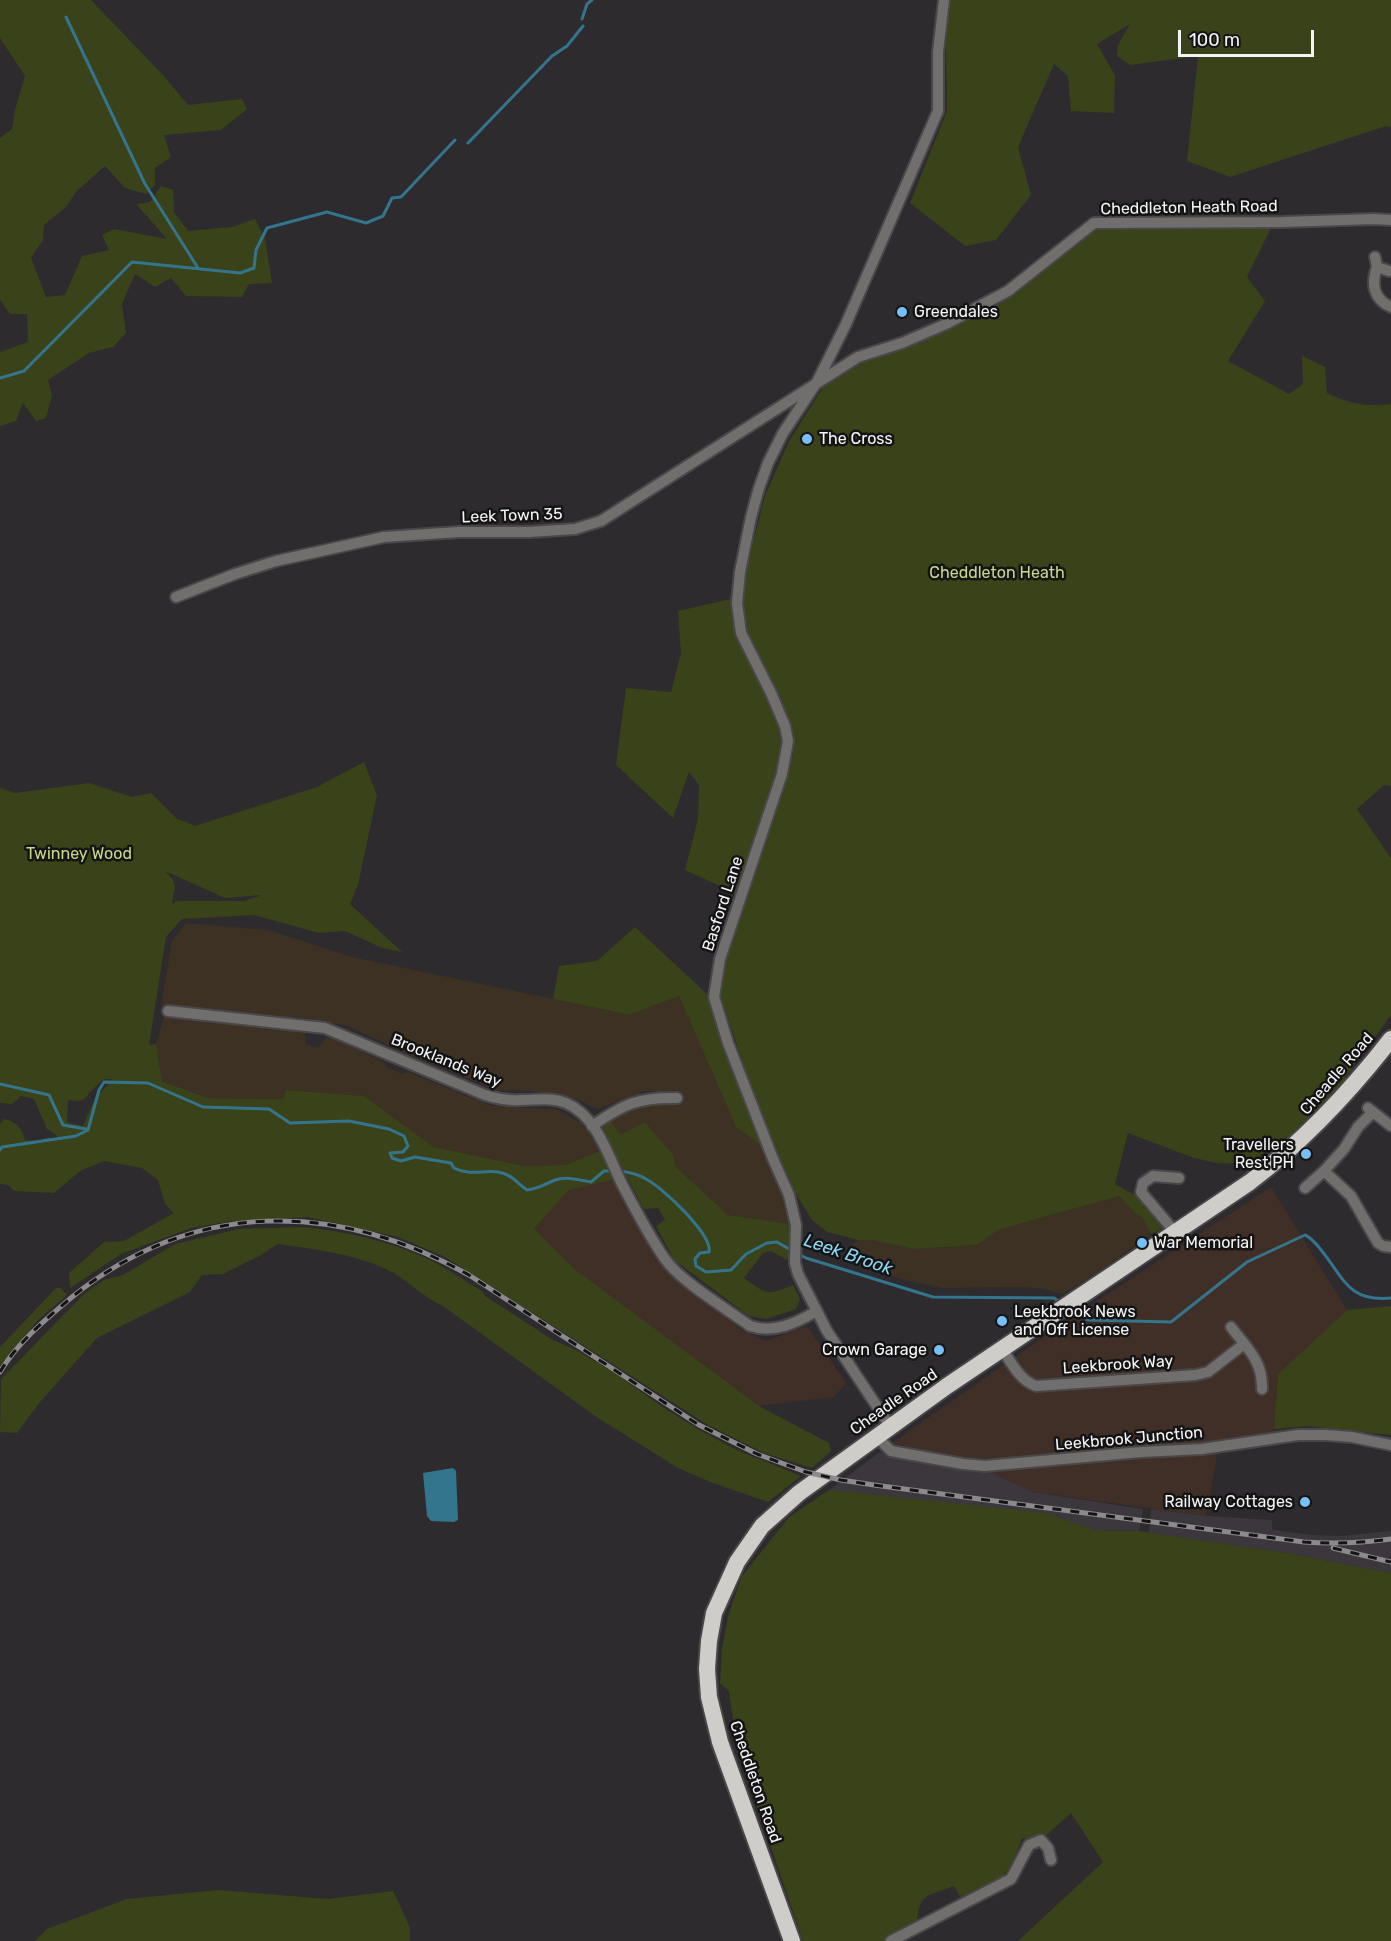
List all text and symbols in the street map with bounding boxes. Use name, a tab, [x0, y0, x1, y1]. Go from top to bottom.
scale bar	[1181, 18, 1318, 56]
text: 100 m	[1189, 29, 1240, 51]
street label: Cheddleton Heath Road	[1100, 197, 1278, 219]
place label: Greendales	[914, 302, 998, 322]
marker: Greendales	[895, 305, 909, 319]
place label: The Cross	[819, 429, 893, 449]
marker: The Cross	[800, 432, 814, 446]
street label: Leek Town 35	[461, 505, 563, 527]
park label: Cheddleton Heath	[929, 563, 1065, 583]
park label: Twinney Wood	[26, 844, 132, 864]
street label: Basford Lane	[699, 854, 747, 954]
street label: Cheadle Road	[1296, 1029, 1378, 1119]
street label: Brooklands Way	[388, 1030, 504, 1092]
place label: Travellers Rest PH	[1223, 1135, 1294, 1173]
marker: Travellers Rest PH	[1299, 1147, 1313, 1161]
water label: Leek Brook	[801, 1230, 895, 1280]
place label: War Memorial	[1154, 1233, 1253, 1253]
marker: War Memorial	[1135, 1236, 1149, 1250]
place label: Leekbrook News and Off License	[1014, 1302, 1136, 1340]
marker: Leekbrook News and Off License	[995, 1314, 1009, 1328]
place label: Crown Garage	[822, 1340, 927, 1360]
marker: Crown Garage	[932, 1343, 946, 1357]
street label: Leekbrook Way	[1062, 1352, 1174, 1378]
street label: Cheadle Road	[847, 1365, 941, 1439]
street label: Leekbrook Junction	[1054, 1423, 1204, 1455]
place label: Railway Cottages	[1164, 1492, 1293, 1512]
marker: Railway Cottages	[1298, 1495, 1312, 1509]
street label: Cheddleton Road	[725, 1718, 785, 1846]

